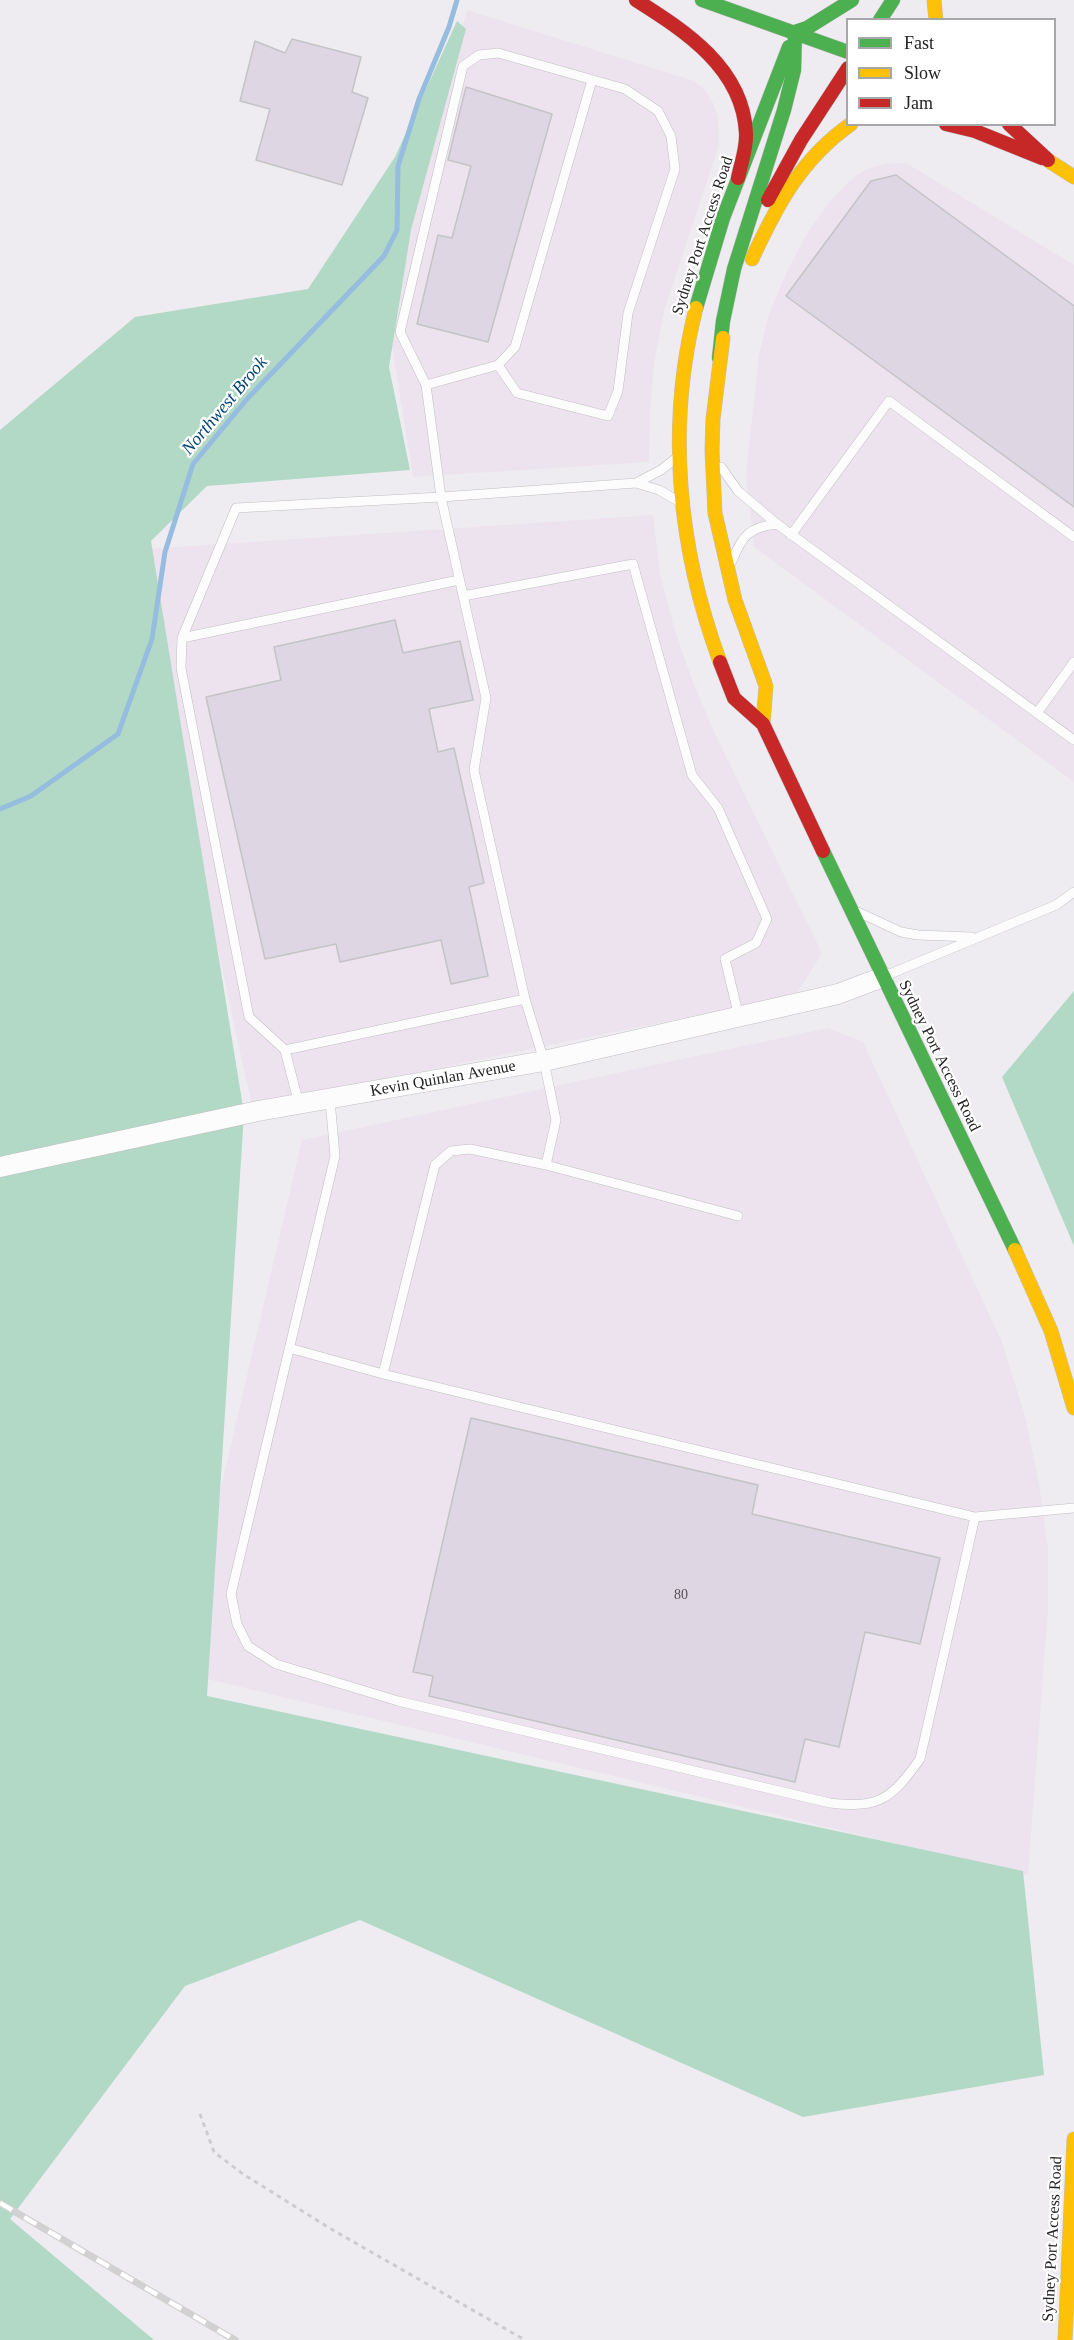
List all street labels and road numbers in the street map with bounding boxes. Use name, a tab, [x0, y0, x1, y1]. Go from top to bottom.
street label: Sydney Port Access Road	[668, 154, 738, 318]
street label: Sydney Port Access Road	[894, 977, 984, 1135]
street label: Kevin Quinlan Avenue	[369, 1057, 517, 1101]
street label: Sydney Port Access Road	[1039, 2156, 1067, 2322]

